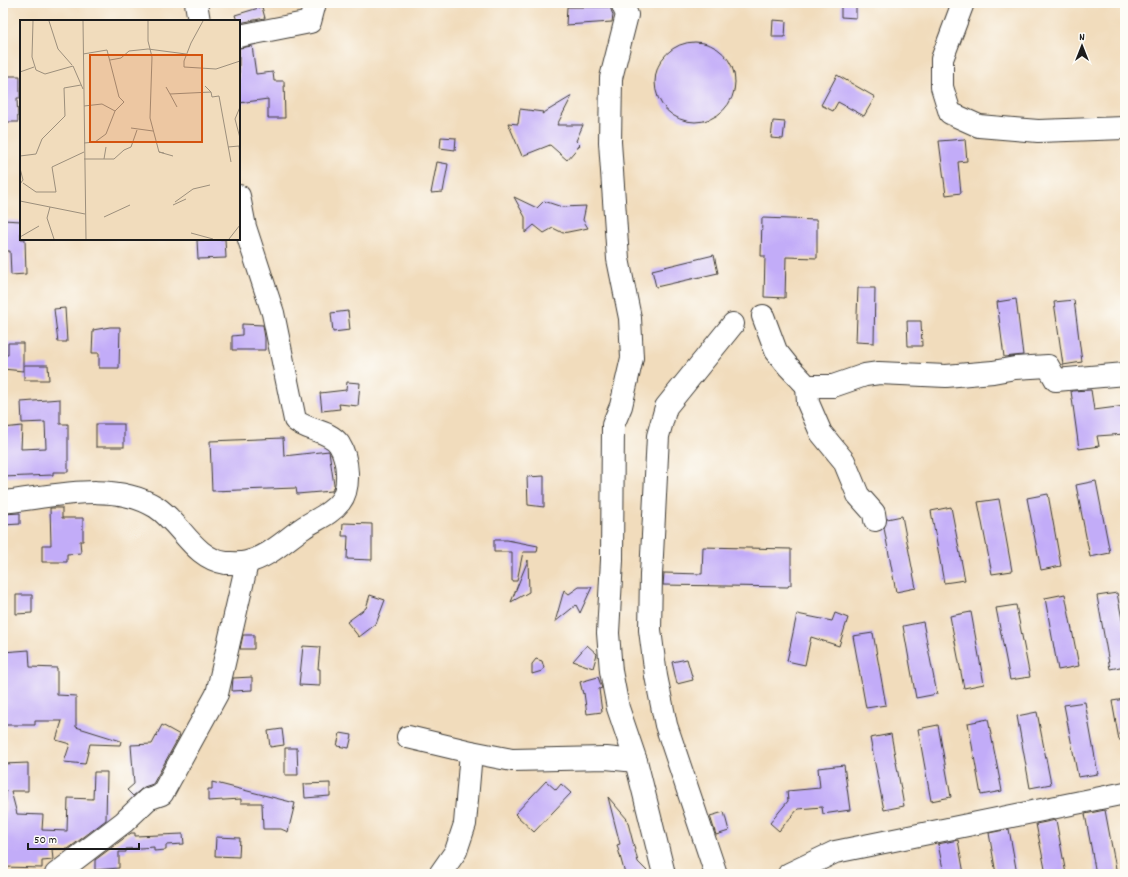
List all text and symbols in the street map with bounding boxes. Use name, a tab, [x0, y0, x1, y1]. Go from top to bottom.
inset map	[20, 20, 240, 240]
north arrow	[1062, 26, 1102, 66]
text: N	[1079, 30, 1085, 46]
scale bar	[28, 825, 139, 851]
text: 50 m	[34, 832, 57, 849]

